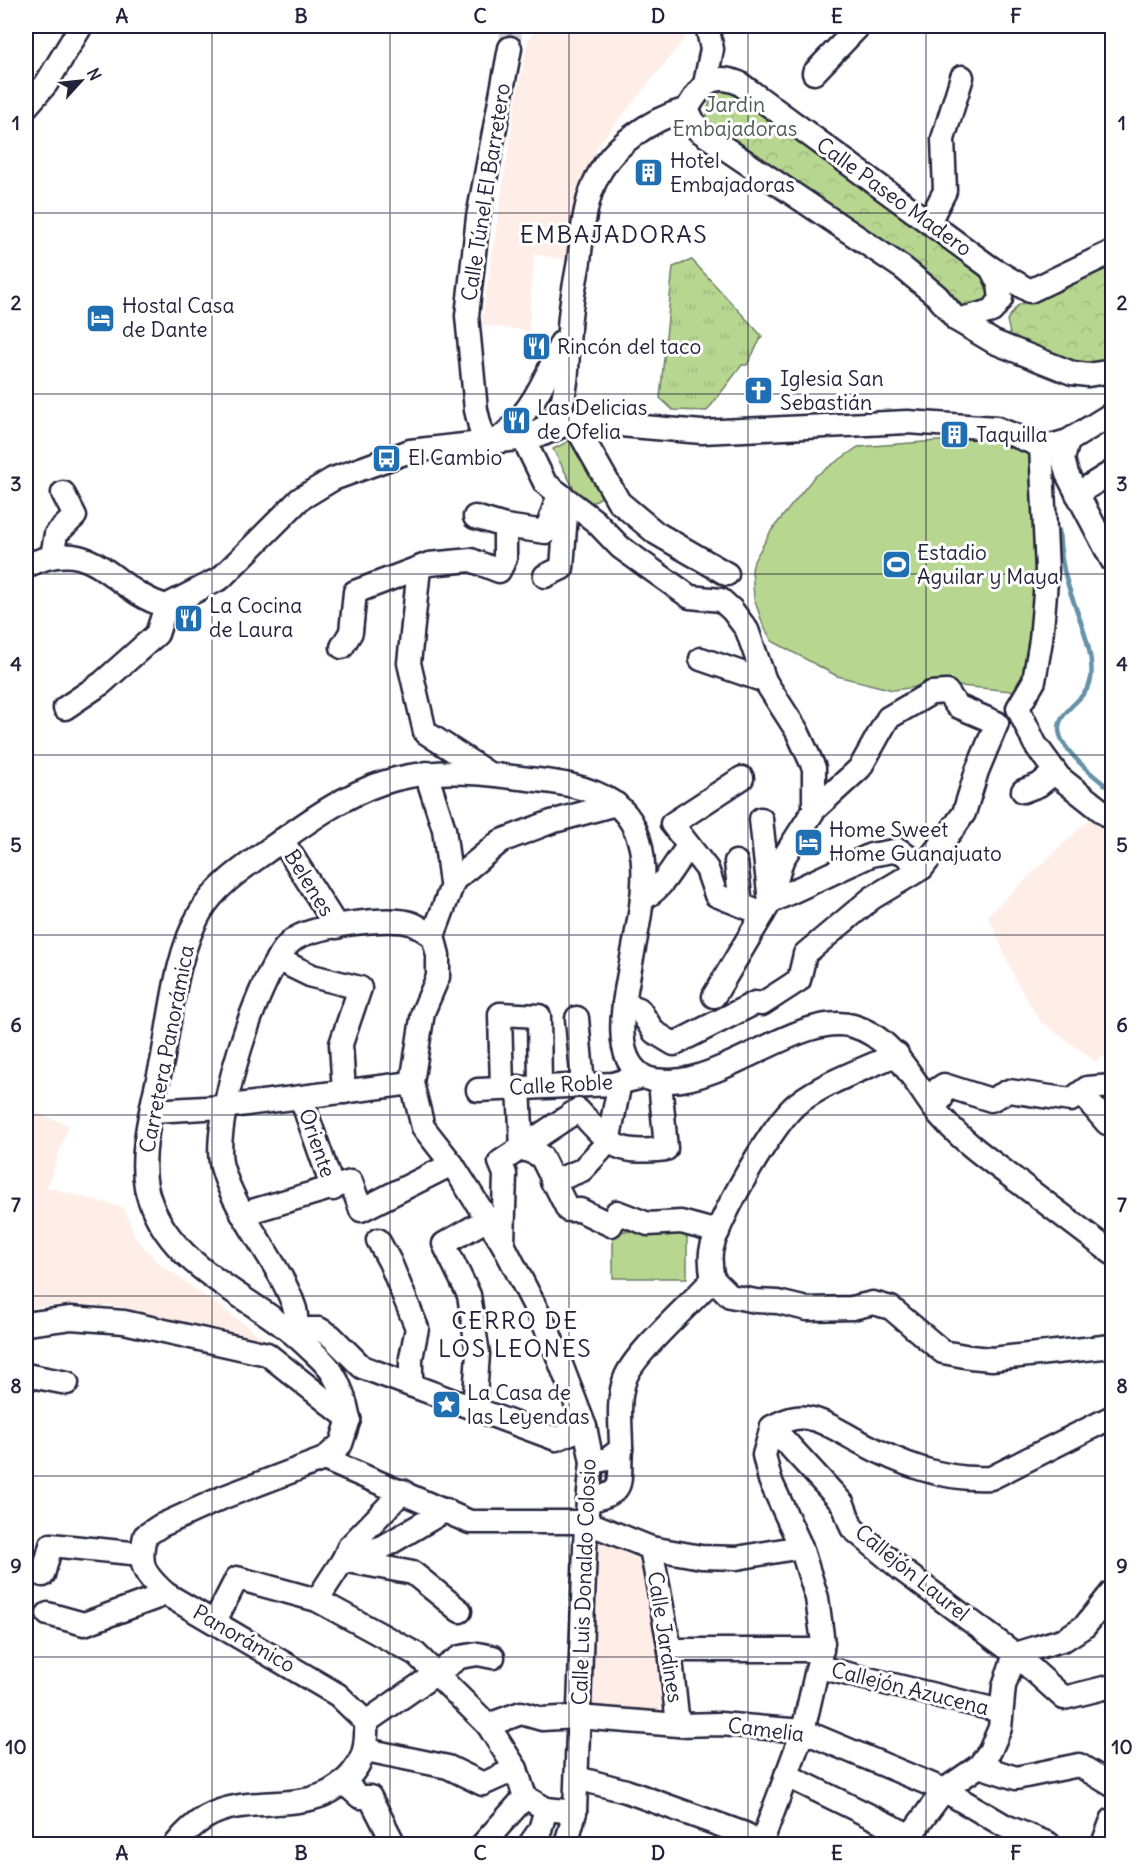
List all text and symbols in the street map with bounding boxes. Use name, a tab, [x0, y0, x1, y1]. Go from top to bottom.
text: A	[116, 3, 129, 28]
text: B	[294, 3, 308, 28]
text: C	[473, 3, 487, 28]
text: D	[651, 3, 665, 28]
text: E	[831, 3, 843, 28]
text: F	[1010, 3, 1022, 28]
north arrow	[51, 51, 111, 111]
text: N	[83, 65, 106, 84]
street label: Calle Túnel El Barretero	[455, 81, 516, 303]
park label: Jardin Embajadoras	[673, 91, 797, 142]
text: 1	[12, 110, 20, 135]
text: 1	[1118, 110, 1126, 135]
street label: Calle Paseo Madero	[811, 131, 977, 262]
place label: Hotel Embajadoras	[670, 147, 795, 198]
building icon: Hotel Embajadoras	[633, 157, 665, 189]
district label: EMBAJADORAS	[520, 219, 708, 249]
text: 2	[11, 290, 22, 315]
text: 2	[1117, 290, 1128, 315]
place label: Hostal Casa de Dante	[122, 292, 234, 343]
hotel icon: Hostal Casa de Dante	[85, 302, 117, 334]
restaurant icon: Rincón del taco	[520, 331, 552, 363]
place label: Rincón del taco	[557, 333, 701, 360]
place label: Iglesia San Sebastián	[780, 365, 884, 416]
church icon: Iglesia San Sebastián	[743, 375, 775, 407]
place label: Las Delicias de Ofelia	[537, 394, 647, 445]
restaurant icon: Las Delicias de Ofelia	[500, 404, 532, 436]
building icon: Taquilla	[939, 419, 971, 451]
place label: Taquilla	[976, 421, 1048, 448]
bus stop icon: El Cambio	[371, 442, 403, 474]
place label: El Cambio	[408, 444, 502, 471]
text: 3	[10, 471, 22, 496]
text: 3	[1116, 471, 1128, 496]
place label: Estadio Aguilar y Maya	[917, 539, 1059, 590]
sports icon: Estadio Aguilar y Maya	[880, 549, 912, 581]
place label: La Cocina de Laura	[209, 592, 302, 643]
restaurant icon: La Cocina de Laura	[172, 602, 204, 634]
text: 4	[10, 651, 22, 676]
text: 4	[1116, 651, 1128, 676]
place label: Home Sweet Home Guanajuato	[829, 816, 1002, 867]
hotel icon: Home Sweet Home Guanajuato	[792, 826, 824, 858]
text: 5	[10, 832, 22, 857]
text: 5	[1116, 832, 1128, 857]
street label: Belenes	[278, 844, 341, 921]
street label: Carretera Panorámica	[133, 943, 200, 1155]
text: 6	[10, 1012, 22, 1037]
text: 6	[1116, 1012, 1128, 1037]
street label: Calle Roble	[508, 1068, 614, 1101]
street label: Oriente	[293, 1105, 342, 1181]
text: 7	[11, 1192, 21, 1217]
text: 7	[1117, 1192, 1127, 1217]
district label: CERRO DE LOS LEONES	[438, 1305, 592, 1363]
text: 8	[10, 1373, 22, 1398]
text: 8	[1116, 1373, 1128, 1398]
place label: La Casa de las Leyendas	[467, 1379, 590, 1430]
place icon: La Casa de las Leyendas	[430, 1389, 462, 1421]
street label: Calle Luis Donaldo Colosio	[566, 1458, 601, 1706]
street label: Callejón Laurel	[850, 1518, 975, 1627]
text: 9	[10, 1553, 22, 1578]
text: 9	[1116, 1553, 1128, 1578]
street label: Calle Jardines	[642, 1569, 689, 1704]
street label: Panorámico	[188, 1598, 300, 1679]
street label: Callejón Azucena	[829, 1656, 992, 1721]
street label: Camelia	[726, 1711, 806, 1748]
text: 10	[5, 1734, 27, 1759]
text: 10	[1111, 1734, 1133, 1759]
text: A	[116, 1840, 129, 1865]
text: B	[294, 1840, 308, 1865]
text: C	[473, 1840, 487, 1865]
text: D	[651, 1840, 665, 1865]
text: E	[831, 1840, 843, 1865]
text: F	[1010, 1840, 1022, 1865]

